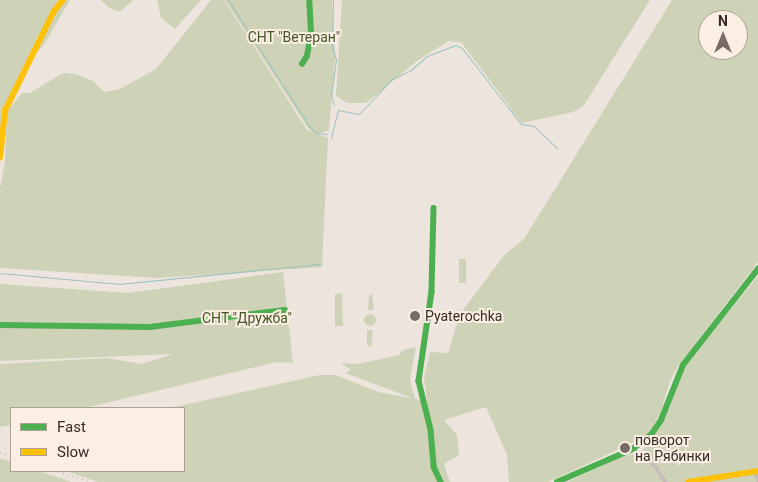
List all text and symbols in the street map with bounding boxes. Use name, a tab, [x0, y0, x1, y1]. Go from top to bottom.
north arrow	[698, 10, 748, 60]
text: N	[718, 13, 728, 29]
park label: СНТ "Ветеран"	[248, 29, 340, 45]
place label: Pyaterochka	[425, 308, 502, 324]
park label: СНТ "Дружба"	[202, 310, 292, 326]
marker: Pyaterochka	[409, 310, 421, 322]
legend	[10, 407, 185, 472]
text: Fast	[57, 418, 86, 436]
place label: поворот на Рябинки	[635, 432, 710, 464]
marker: поворот на Рябинки	[619, 442, 631, 454]
text: Slow	[57, 443, 89, 461]

